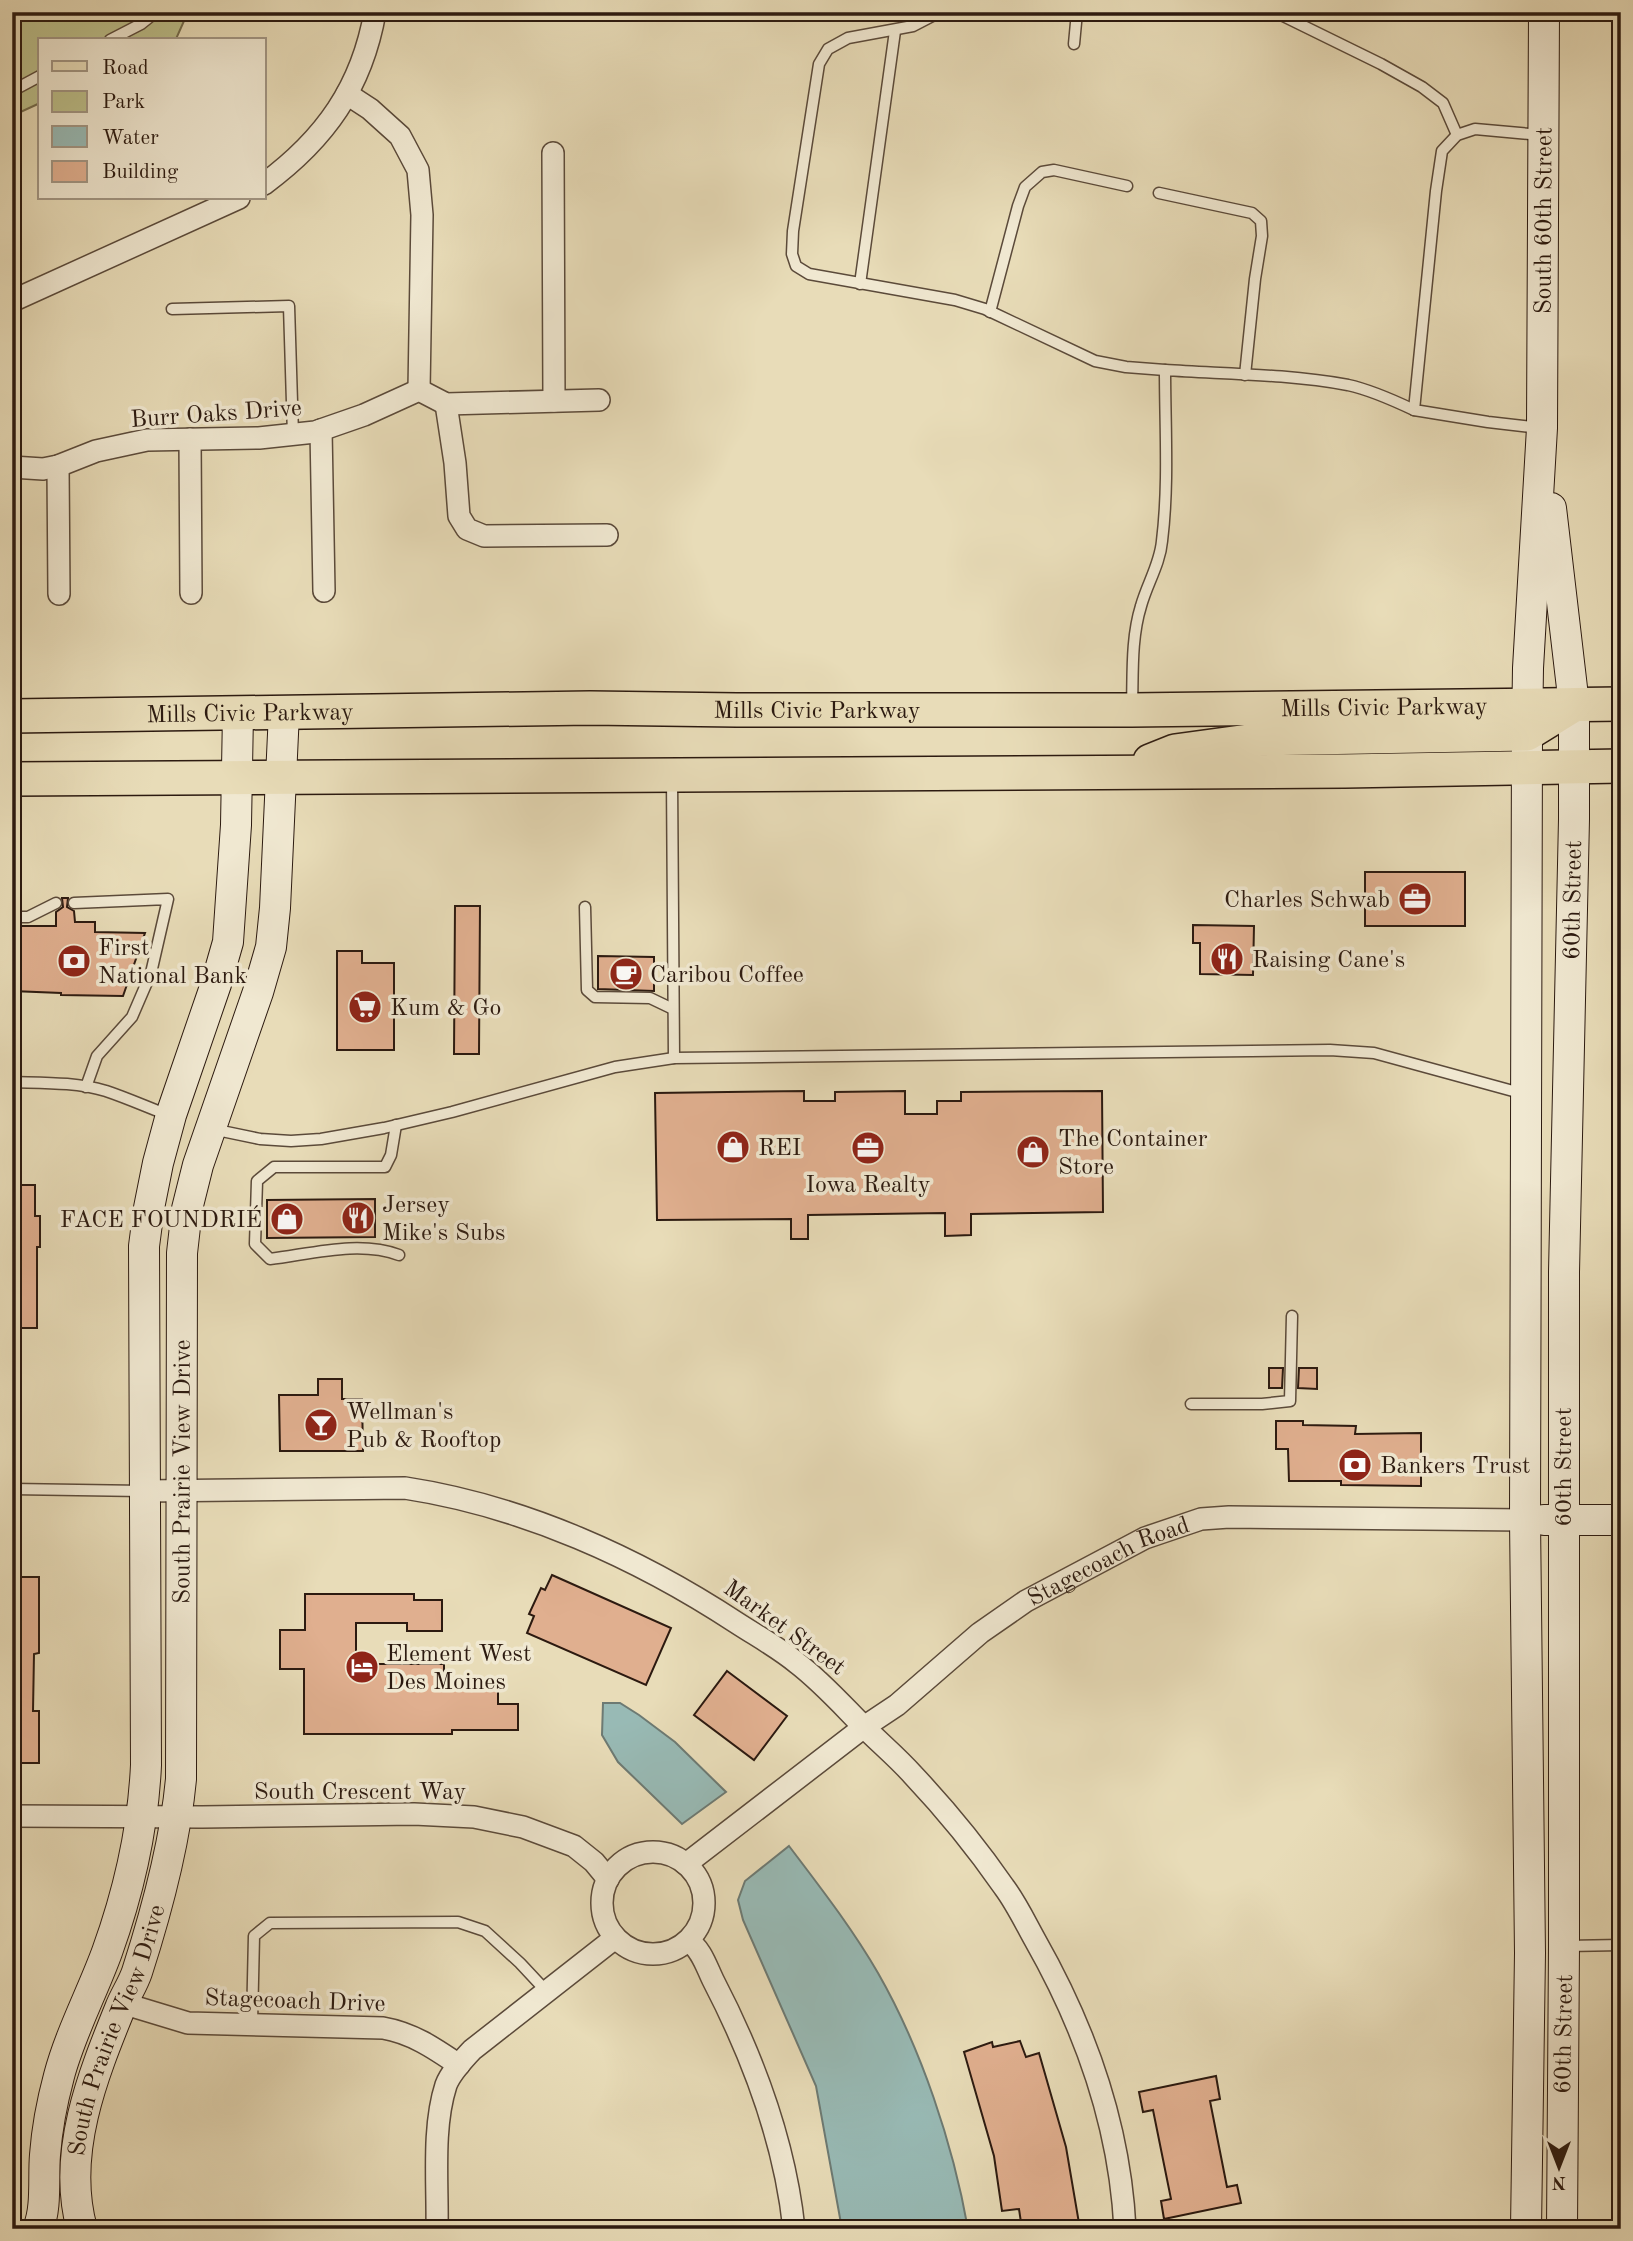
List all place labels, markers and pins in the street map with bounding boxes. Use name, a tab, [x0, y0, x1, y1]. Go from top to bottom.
office icon: Charles Schwab	[1396, 880, 1434, 918]
place label: Charles Schwab	[1224, 889, 1390, 913]
place label: First National Bank	[98, 937, 247, 989]
restaurant icon: Raising Cane's	[1208, 940, 1246, 978]
bank icon: First National Bank	[55, 942, 93, 980]
place label: Raising Cane's	[1252, 949, 1405, 973]
cafe icon: Caribou Coffee	[607, 955, 645, 993]
place label: Caribou Coffee	[650, 964, 804, 988]
supermarket icon: Kum & Go	[346, 988, 384, 1026]
place label: Kum & Go	[390, 997, 502, 1021]
shop icon: REI	[714, 1128, 752, 1166]
place label: The Container Store	[1058, 1128, 1208, 1180]
office icon: Iowa Realty	[849, 1129, 887, 1167]
shop icon: The Container Store	[1014, 1133, 1052, 1171]
place label: REI	[758, 1137, 801, 1161]
place label: Iowa Realty	[805, 1174, 931, 1198]
place label: Jersey Mike's Subs	[382, 1194, 505, 1246]
restaurant icon: Jersey Mike's Subs	[339, 1199, 377, 1237]
shop icon: FACE FOUNDRIÉ	[268, 1200, 306, 1238]
place label: FACE FOUNDRIÉ	[60, 1205, 262, 1233]
place label: Wellman's Pub & Rooftop	[346, 1401, 501, 1453]
bar icon: Wellman's Pub & Rooftop	[302, 1406, 340, 1444]
bank icon: Bankers Trust	[1336, 1446, 1374, 1484]
place label: Bankers Trust	[1380, 1455, 1530, 1479]
place label: Element West Des Moines	[386, 1643, 531, 1695]
hotel icon: Element West Des Moines	[343, 1648, 381, 1686]

